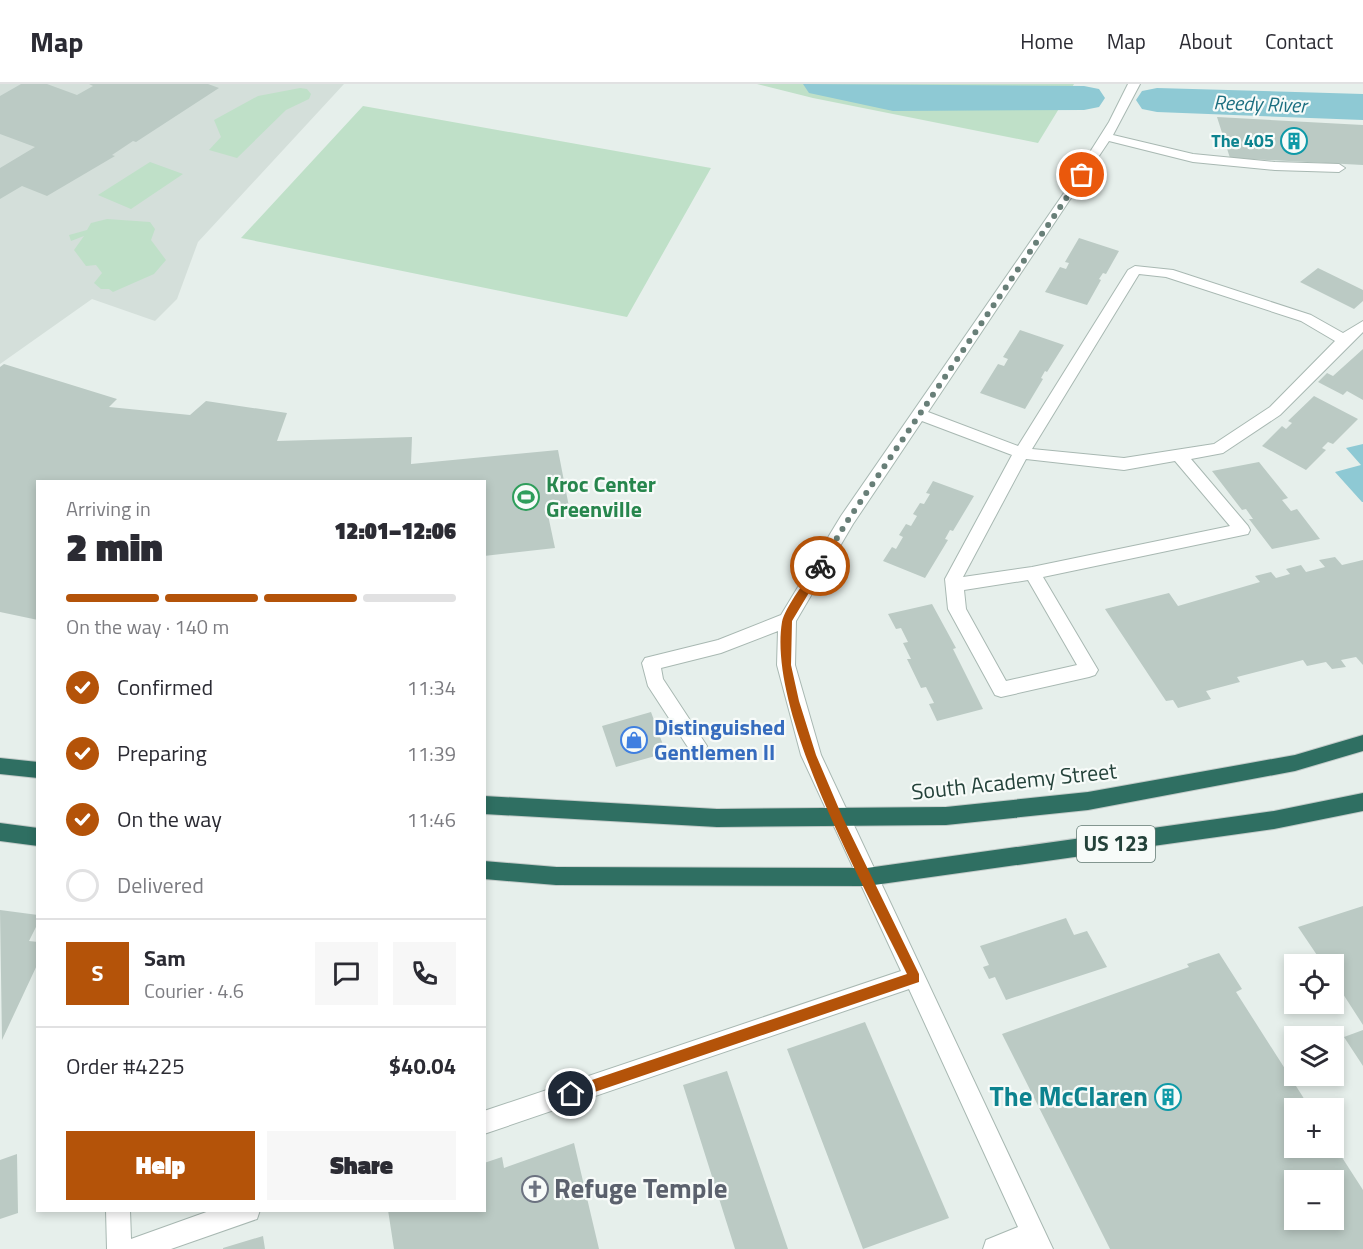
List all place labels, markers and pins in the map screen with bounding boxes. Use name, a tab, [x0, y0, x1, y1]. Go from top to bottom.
building icon: The 405	[1279, 126, 1309, 156]
place label: The 405	[1211, 127, 1274, 154]
pin	[1056, 149, 1107, 200]
place label: Kroc Center Greenville	[546, 467, 656, 526]
sports icon: Kroc Center Greenville	[511, 482, 541, 512]
place label: Distinguished Gentlemen II	[654, 710, 785, 769]
shop icon: Distinguished Gentlemen II	[619, 725, 649, 755]
pin	[545, 1068, 596, 1119]
place label: The McClaren	[990, 1075, 1148, 1116]
building icon: The McClaren	[1153, 1082, 1183, 1112]
place label: Refuge Temple	[554, 1167, 728, 1208]
church icon: Refuge Temple	[520, 1174, 550, 1204]

